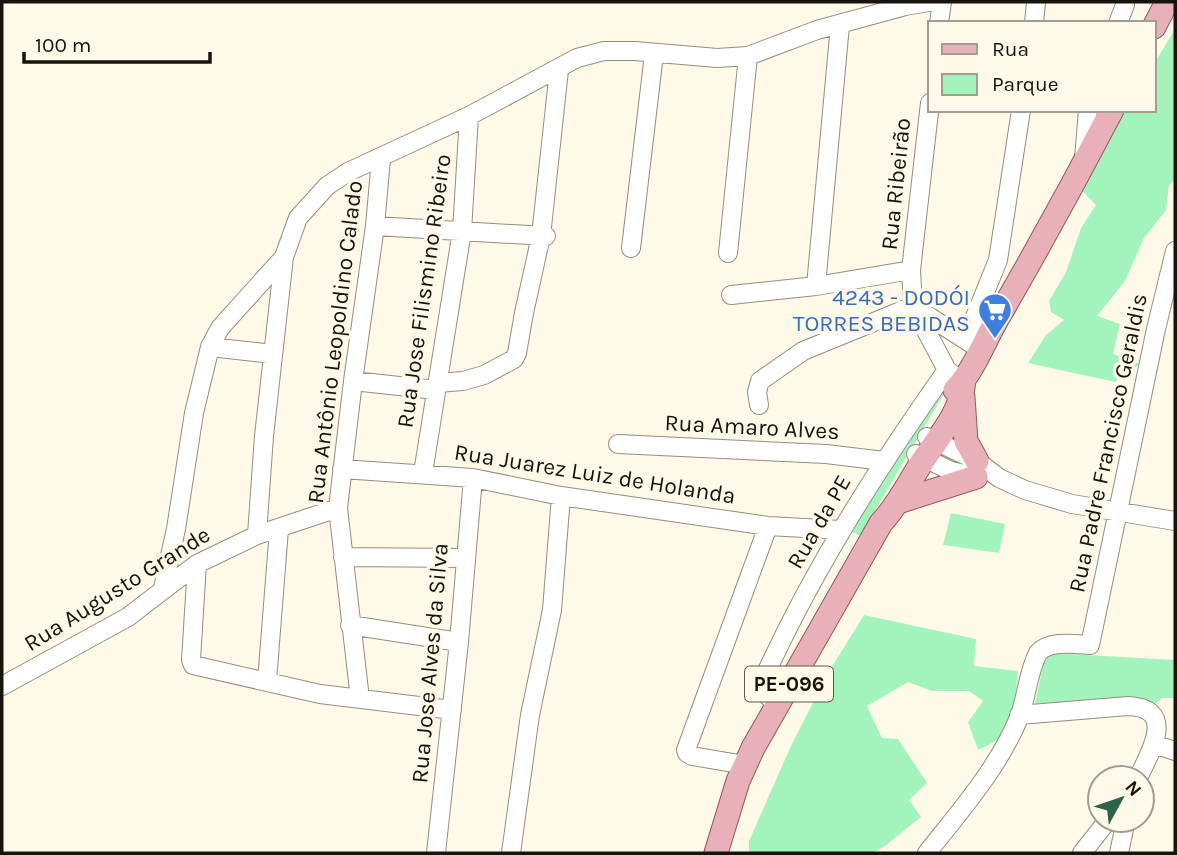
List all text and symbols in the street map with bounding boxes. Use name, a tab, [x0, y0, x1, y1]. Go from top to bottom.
scale bar	[24, 21, 210, 65]
legend	[928, 21, 1156, 112]
text: 100 m	[35, 33, 92, 57]
text: Rua	[992, 37, 1029, 61]
text: Parque	[992, 72, 1059, 96]
street label: Rua Ribeirão	[876, 116, 916, 252]
street label: Rua Jose Filismino Ribeiro	[391, 152, 457, 430]
street label: Rua Antônio Leopoldino Calado	[302, 179, 368, 505]
place label: 4243 - DODÓI TORRES BEBIDAS	[793, 284, 970, 337]
supermarket icon: 4243 - DODÓI TORRES BEBIDAS	[976, 291, 1014, 340]
street label: Rua Padre Francisco Geraldis	[1063, 291, 1153, 595]
street label: Rua Amaro Alves	[664, 409, 840, 445]
street label: Rua Juarez Luiz de Holanda	[452, 438, 738, 510]
street label: Rua da PE	[781, 470, 857, 574]
street label: Rua Augusto Grande	[19, 521, 215, 657]
street label: Rua Jose Alves da Silva	[406, 542, 454, 784]
road number: PE-096	[745, 666, 833, 702]
north arrow	[1086, 764, 1156, 834]
text: N	[1120, 776, 1146, 801]

